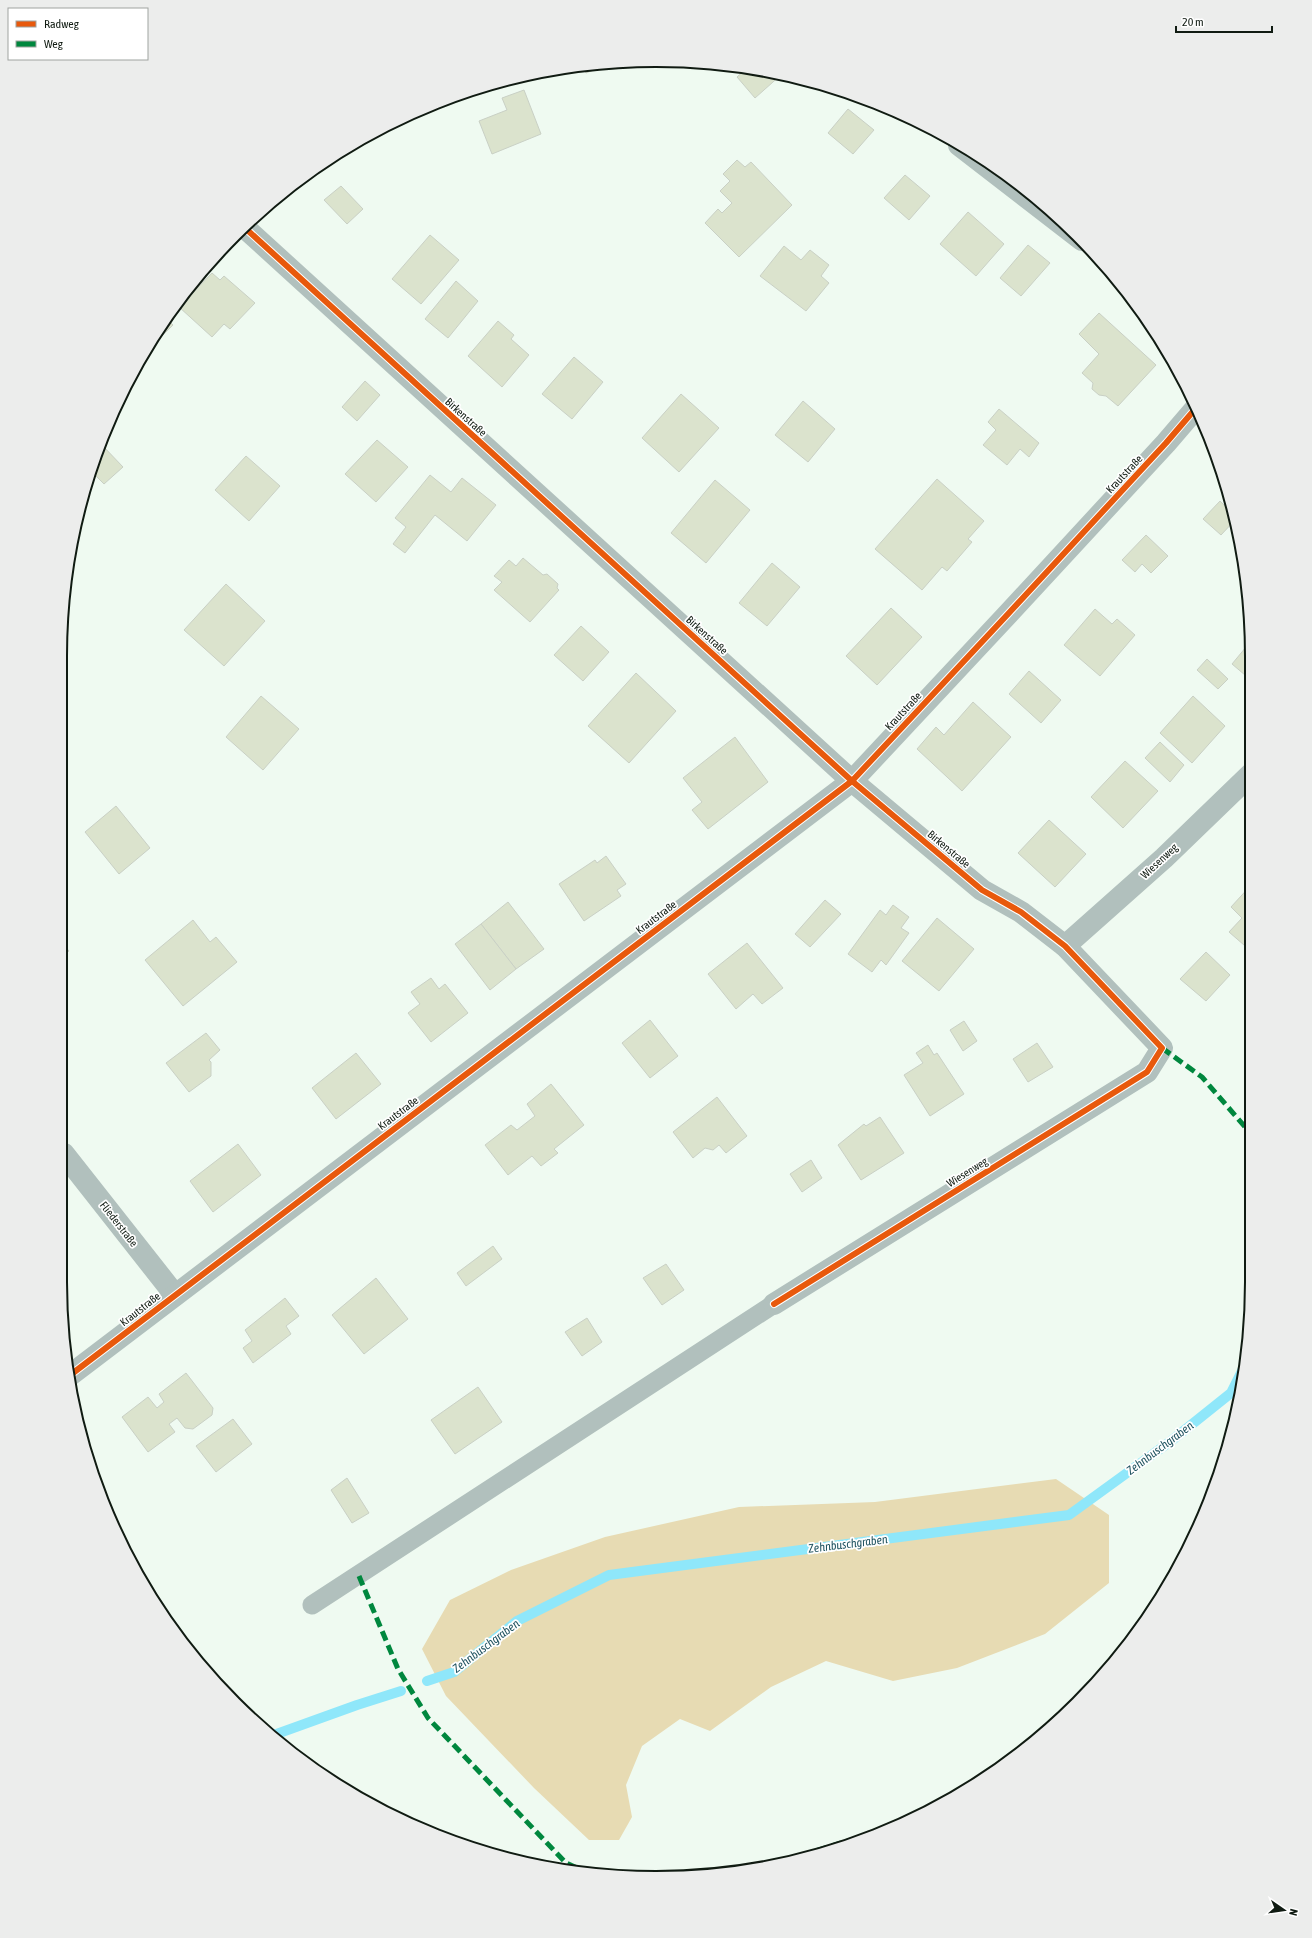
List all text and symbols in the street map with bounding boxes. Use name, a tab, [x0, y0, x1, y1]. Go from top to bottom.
legend	[8, 8, 148, 60]
scale bar	[1176, 8, 1272, 34]
text: 20 m	[1182, 15, 1204, 29]
text: Radweg	[44, 17, 80, 31]
text: Weg	[44, 37, 64, 51]
street label: Birkenstraße	[443, 395, 489, 439]
street label: Krautstraße	[1103, 453, 1145, 495]
street label: Birkenstraße	[684, 613, 730, 657]
street label: Krautstraße	[882, 690, 924, 732]
street label: Birkenstraße	[925, 828, 973, 870]
street label: Wiesenweg	[1138, 841, 1180, 881]
street label: Krautstraße	[633, 898, 679, 936]
street label: Krautstraße	[375, 1094, 421, 1132]
street label: Wiesenweg	[944, 1155, 990, 1189]
street label: Fliederstraße	[98, 1199, 140, 1249]
street label: Krautstraße	[118, 1290, 162, 1328]
water label: Zehnbuschgraben	[1124, 1418, 1196, 1478]
water label: Zehnbuschgraben	[808, 1532, 889, 1556]
water label: Zehnbuschgraben	[450, 1616, 522, 1676]
north arrow	[1264, 1890, 1304, 1930]
text: N	[1287, 1908, 1300, 1917]

